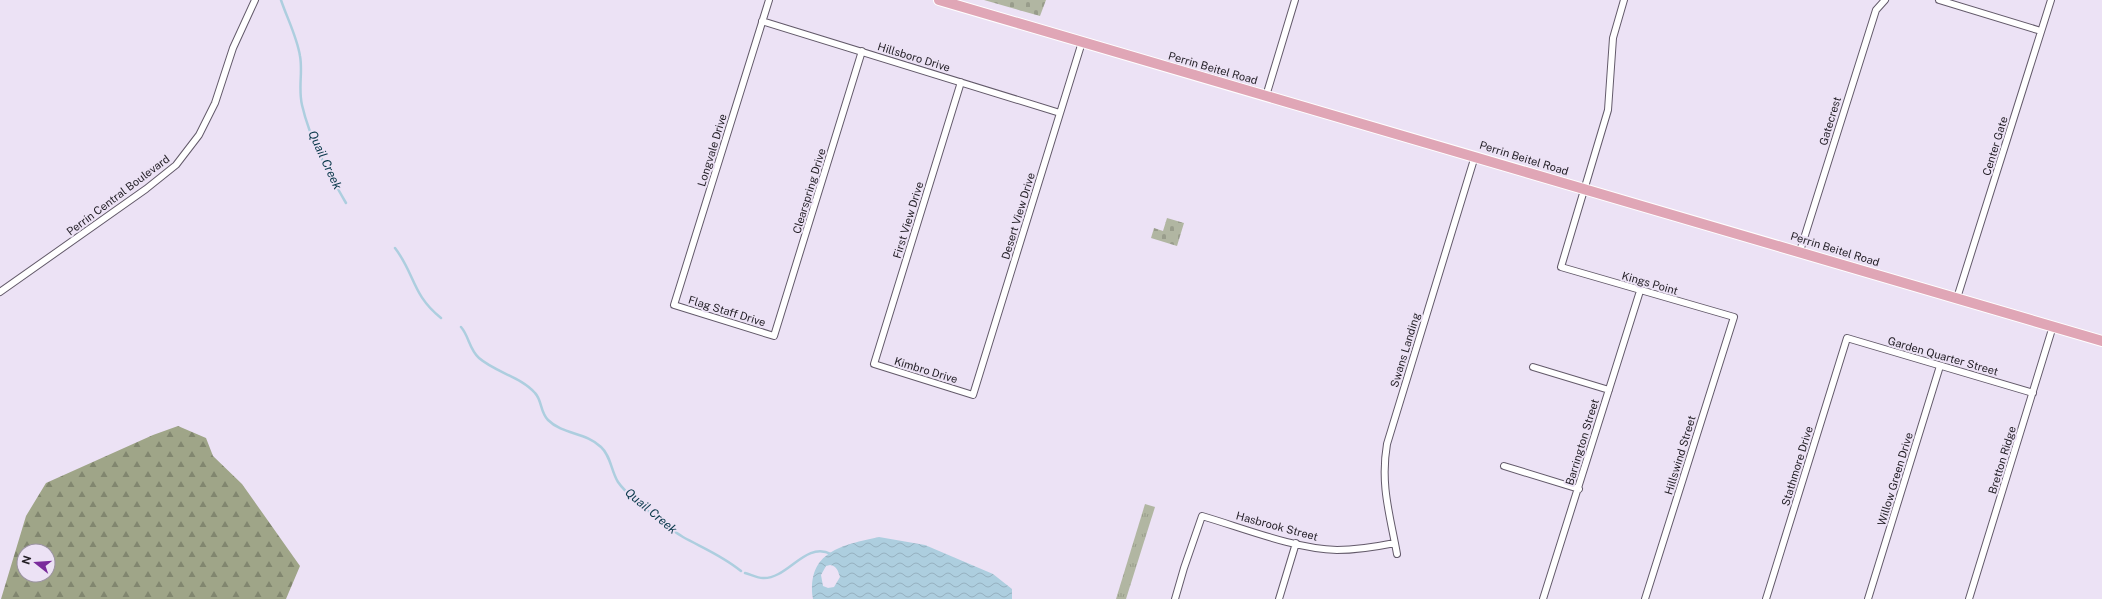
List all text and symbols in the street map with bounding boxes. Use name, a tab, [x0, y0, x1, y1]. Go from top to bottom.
street label: Hillsboro Drive	[876, 40, 952, 74]
street label: Perrin Beitel Road	[1167, 50, 1259, 86]
street label: Gatecrest	[1817, 95, 1843, 147]
street label: Longvale Drive	[695, 112, 729, 188]
street label: Center Gate	[1980, 115, 2010, 177]
water label: Quail Creek	[305, 128, 345, 192]
street label: Perrin Beitel Road	[1478, 139, 1570, 177]
street label: Clearspring Drive	[790, 147, 828, 235]
street label: Perrin Central Boulevard	[64, 152, 172, 238]
street label: Desert View Drive	[999, 171, 1037, 261]
street label: First View Drive	[891, 180, 925, 260]
street label: Perrin Beitel Road	[1789, 230, 1881, 268]
street label: Kings Point	[1621, 269, 1679, 297]
street label: Flag Staff Drive	[687, 294, 767, 328]
street label: Swans Landing	[1388, 311, 1422, 389]
street label: Garden Quarter Street	[1886, 334, 2000, 378]
street label: Kimbro Drive	[893, 355, 959, 385]
street label: Barrington Street	[1563, 397, 1601, 487]
street label: Hillswind Street	[1662, 414, 1698, 496]
street label: Stathmore Drive	[1779, 425, 1815, 507]
street label: Bretton Ridge	[1986, 425, 2018, 495]
street label: Willow Green Drive	[1875, 431, 1915, 527]
water label: Quail Creek	[622, 485, 680, 537]
street label: Hasbrook Street	[1235, 509, 1319, 543]
north arrow	[16, 543, 56, 583]
text: N	[19, 554, 33, 566]

